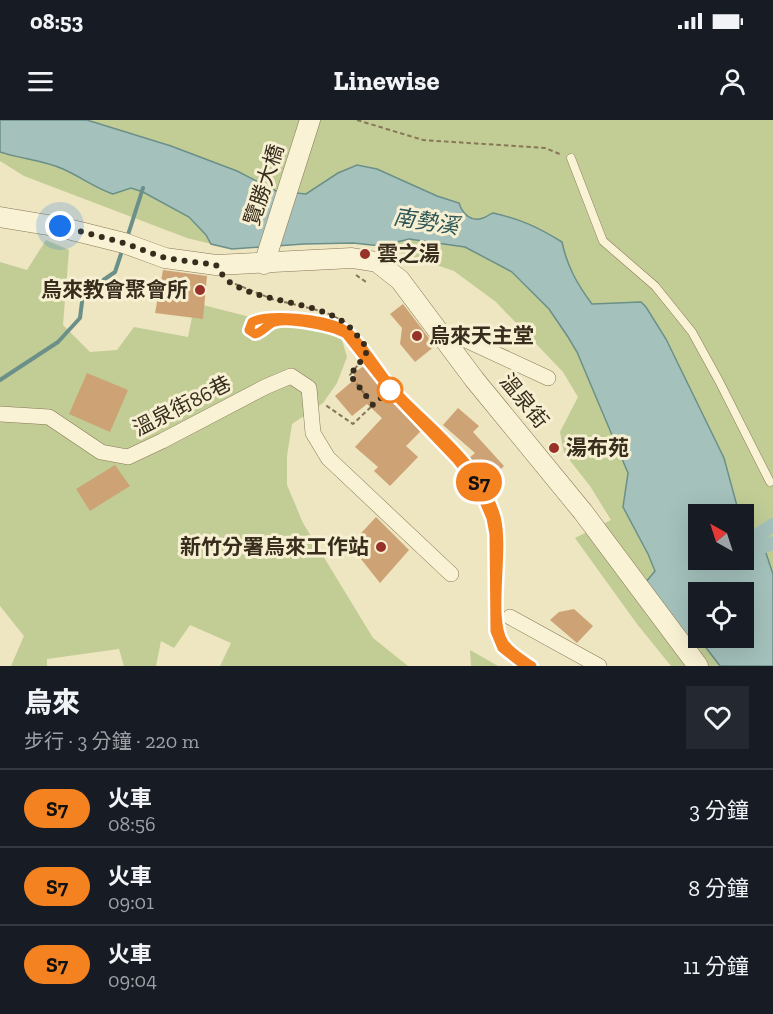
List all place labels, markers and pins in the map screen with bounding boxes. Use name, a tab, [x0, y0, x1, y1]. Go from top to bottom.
place label: 雲之湯	[377, 241, 440, 266]
marker: 雲之湯	[358, 247, 372, 261]
place label: 烏來教會聚會所	[41, 277, 188, 302]
marker: 烏來教會聚會所	[193, 283, 207, 297]
place label: 烏來天主堂	[429, 323, 534, 348]
marker: 烏來天主堂	[410, 329, 424, 343]
unlabelled marker	[377, 377, 403, 403]
place label: 湯布苑	[566, 435, 629, 460]
marker: 湯布苑	[547, 441, 561, 455]
place label: 新竹分署烏來工作站	[180, 534, 369, 559]
marker: 新竹分署烏來工作站	[374, 540, 388, 554]

